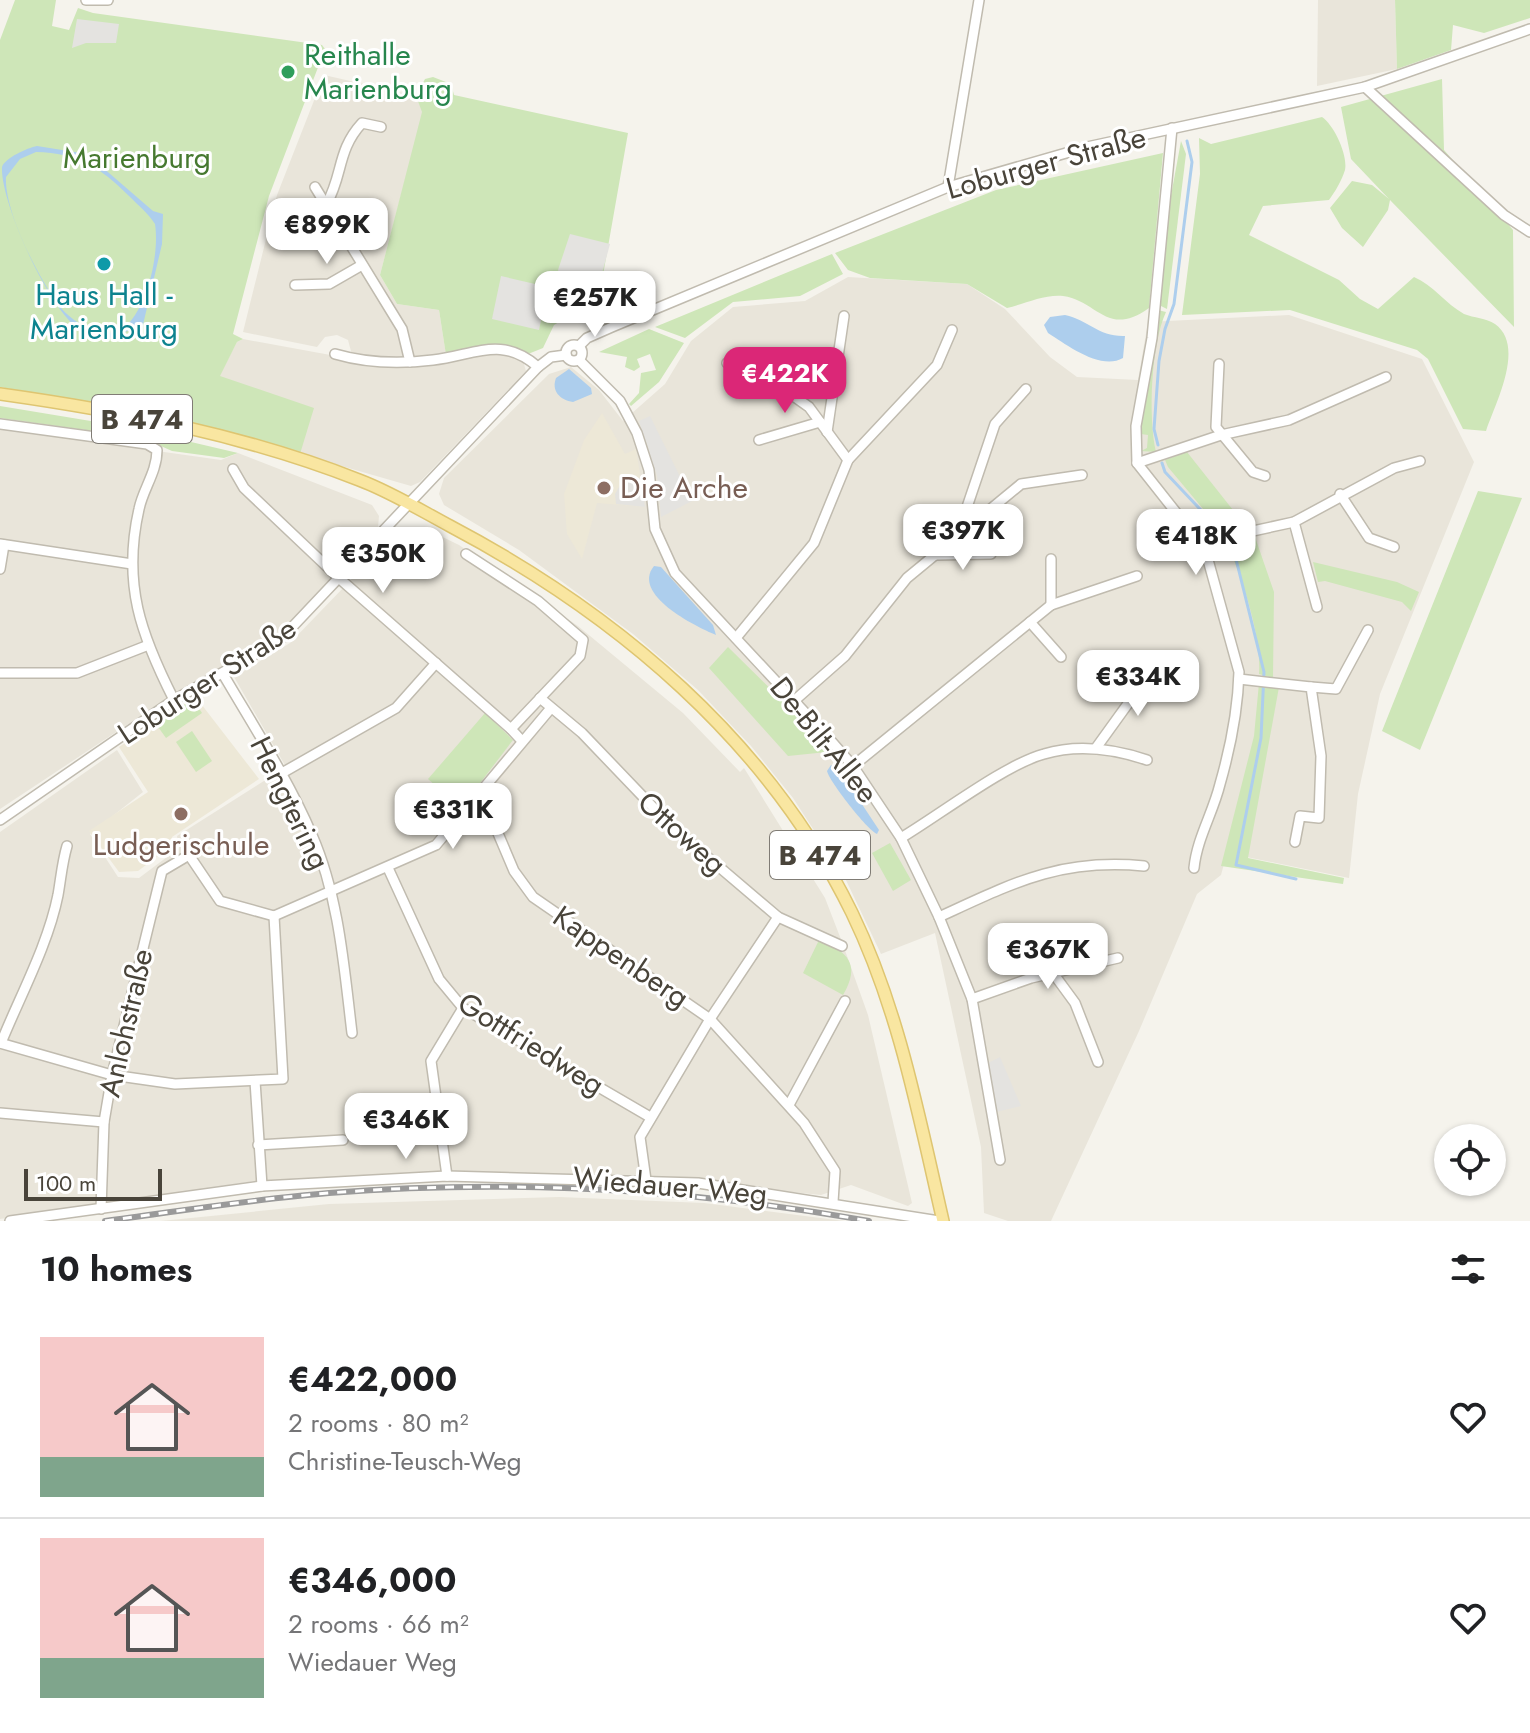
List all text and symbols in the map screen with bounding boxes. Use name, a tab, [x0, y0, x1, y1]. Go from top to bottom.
place label: Reithalle Marienburg	[304, 33, 452, 110]
marker: Reithalle Marienburg	[279, 63, 297, 81]
street label: Loburger Straße	[941, 115, 1151, 210]
park label: Marienburg	[63, 136, 211, 179]
pin: €899K	[271, 198, 383, 266]
text: €899K	[284, 205, 370, 243]
marker: Haus Hall - Marienburg	[95, 255, 113, 273]
pin: €257K	[539, 271, 651, 339]
place label: Haus Hall - Marienburg	[30, 273, 178, 350]
text: €257K	[553, 278, 637, 316]
pin: €422K	[729, 347, 841, 415]
text: €422K	[741, 354, 829, 392]
road number: B 474	[92, 395, 192, 443]
place label: Die Arche	[620, 466, 748, 509]
marker: Die Arche	[595, 479, 613, 497]
pin: €397K	[907, 504, 1019, 572]
pin: €418K	[1140, 509, 1252, 577]
text: €397K	[921, 511, 1005, 549]
text: €418K	[1155, 516, 1237, 554]
pin: €350K	[327, 527, 439, 595]
text: €350K	[340, 534, 426, 572]
street label: Loburger Straße	[109, 607, 304, 754]
pin: €334K	[1082, 650, 1194, 718]
text: €334K	[1095, 657, 1181, 695]
street label: De-Bilt-Allee	[760, 667, 889, 812]
street label: Hengtering	[240, 729, 341, 877]
street label: Ottoweg	[628, 781, 736, 884]
pin: €331K	[397, 783, 509, 851]
text: €331K	[413, 790, 493, 828]
marker: Ludgerischule	[172, 805, 190, 823]
place label: Ludgerischule	[93, 823, 269, 866]
road number: B 474	[770, 831, 870, 879]
street label: Kappenberg	[544, 895, 698, 1018]
pin: €367K	[992, 923, 1104, 991]
text: €367K	[1006, 930, 1090, 968]
street label: Anlohstraße	[88, 944, 163, 1101]
street label: Gottfriedweg	[450, 981, 613, 1106]
pin: €346K	[350, 1093, 462, 1161]
text: €346K	[363, 1100, 449, 1138]
map controls	[1434, 1124, 1506, 1196]
button: locate	[1434, 1124, 1506, 1196]
street label: Wiedauer Weg	[571, 1156, 769, 1215]
scale bar	[24, 1165, 162, 1201]
text: 100 m	[36, 1167, 96, 1199]
text: 10 homes	[40, 1245, 192, 1294]
icon: filters	[1446, 1247, 1490, 1291]
text: €422,000	[288, 1355, 457, 1404]
icon: home	[104, 1369, 200, 1465]
icon: heart	[1446, 1395, 1490, 1439]
text: 2 rooms · 80 m²	[288, 1404, 469, 1442]
text: Christine-Teusch-Weg	[288, 1442, 522, 1480]
text: €346,000	[288, 1556, 456, 1605]
icon: home	[104, 1570, 200, 1666]
icon: heart	[1446, 1596, 1490, 1640]
text: 2 rooms · 66 m²	[288, 1605, 469, 1643]
text: Wiedauer Weg	[288, 1643, 457, 1681]

